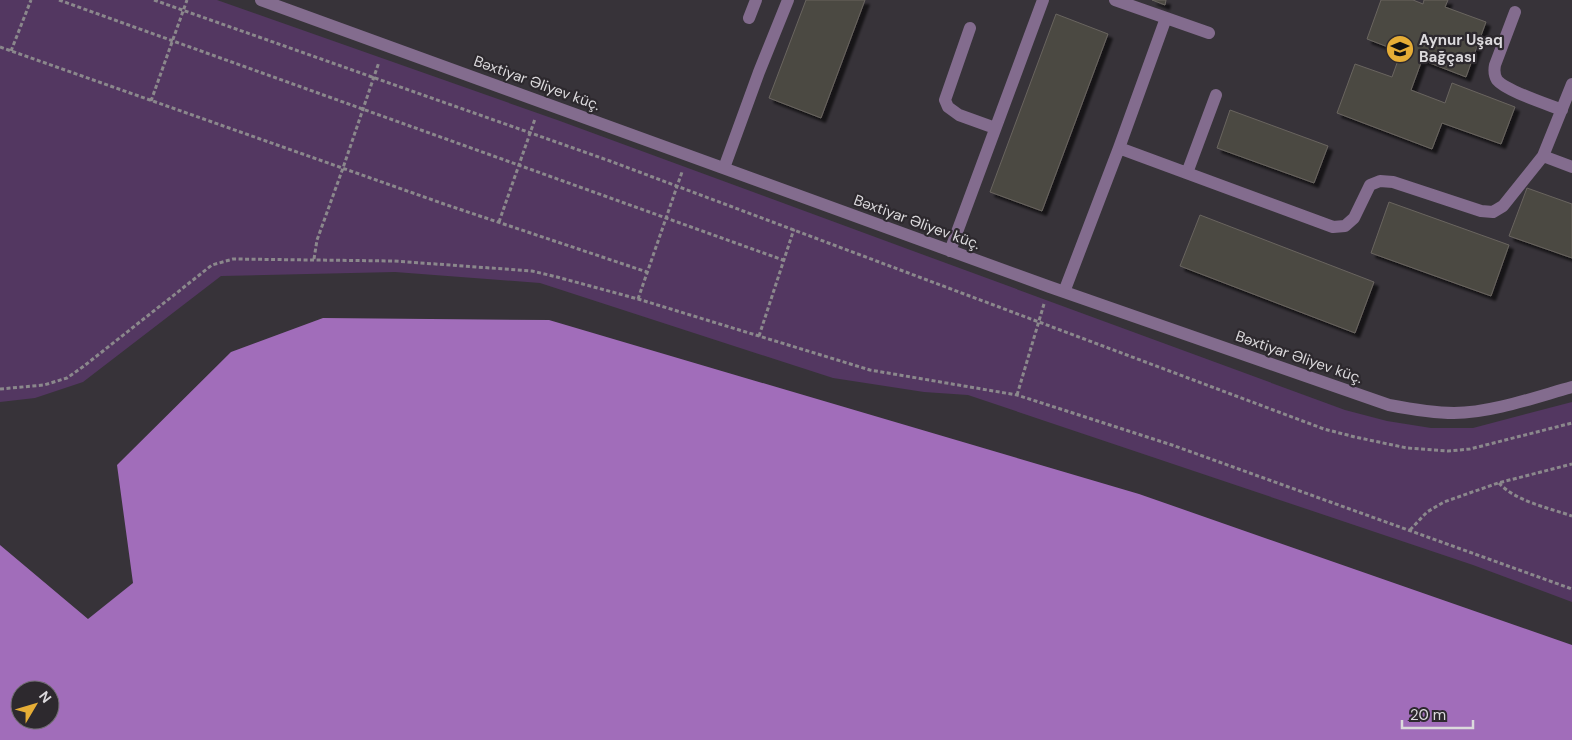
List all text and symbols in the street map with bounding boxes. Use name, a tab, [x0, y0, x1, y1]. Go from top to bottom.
place label: Aynur Uşaq Bağçası	[1419, 30, 1503, 67]
school or university icon: Aynur Uşaq Bağçası	[1385, 34, 1415, 64]
street label: Bəxtiyar Əliyev küç.	[471, 51, 603, 115]
street label: Bəxtiyar Əliyev küç.	[851, 190, 983, 254]
street label: Bəxtiyar Əliyev küç.	[1233, 326, 1365, 388]
north arrow	[10, 680, 60, 730]
text: N	[35, 687, 55, 707]
scale bar	[1402, 698, 1473, 730]
text: 20 m	[1410, 705, 1446, 725]

